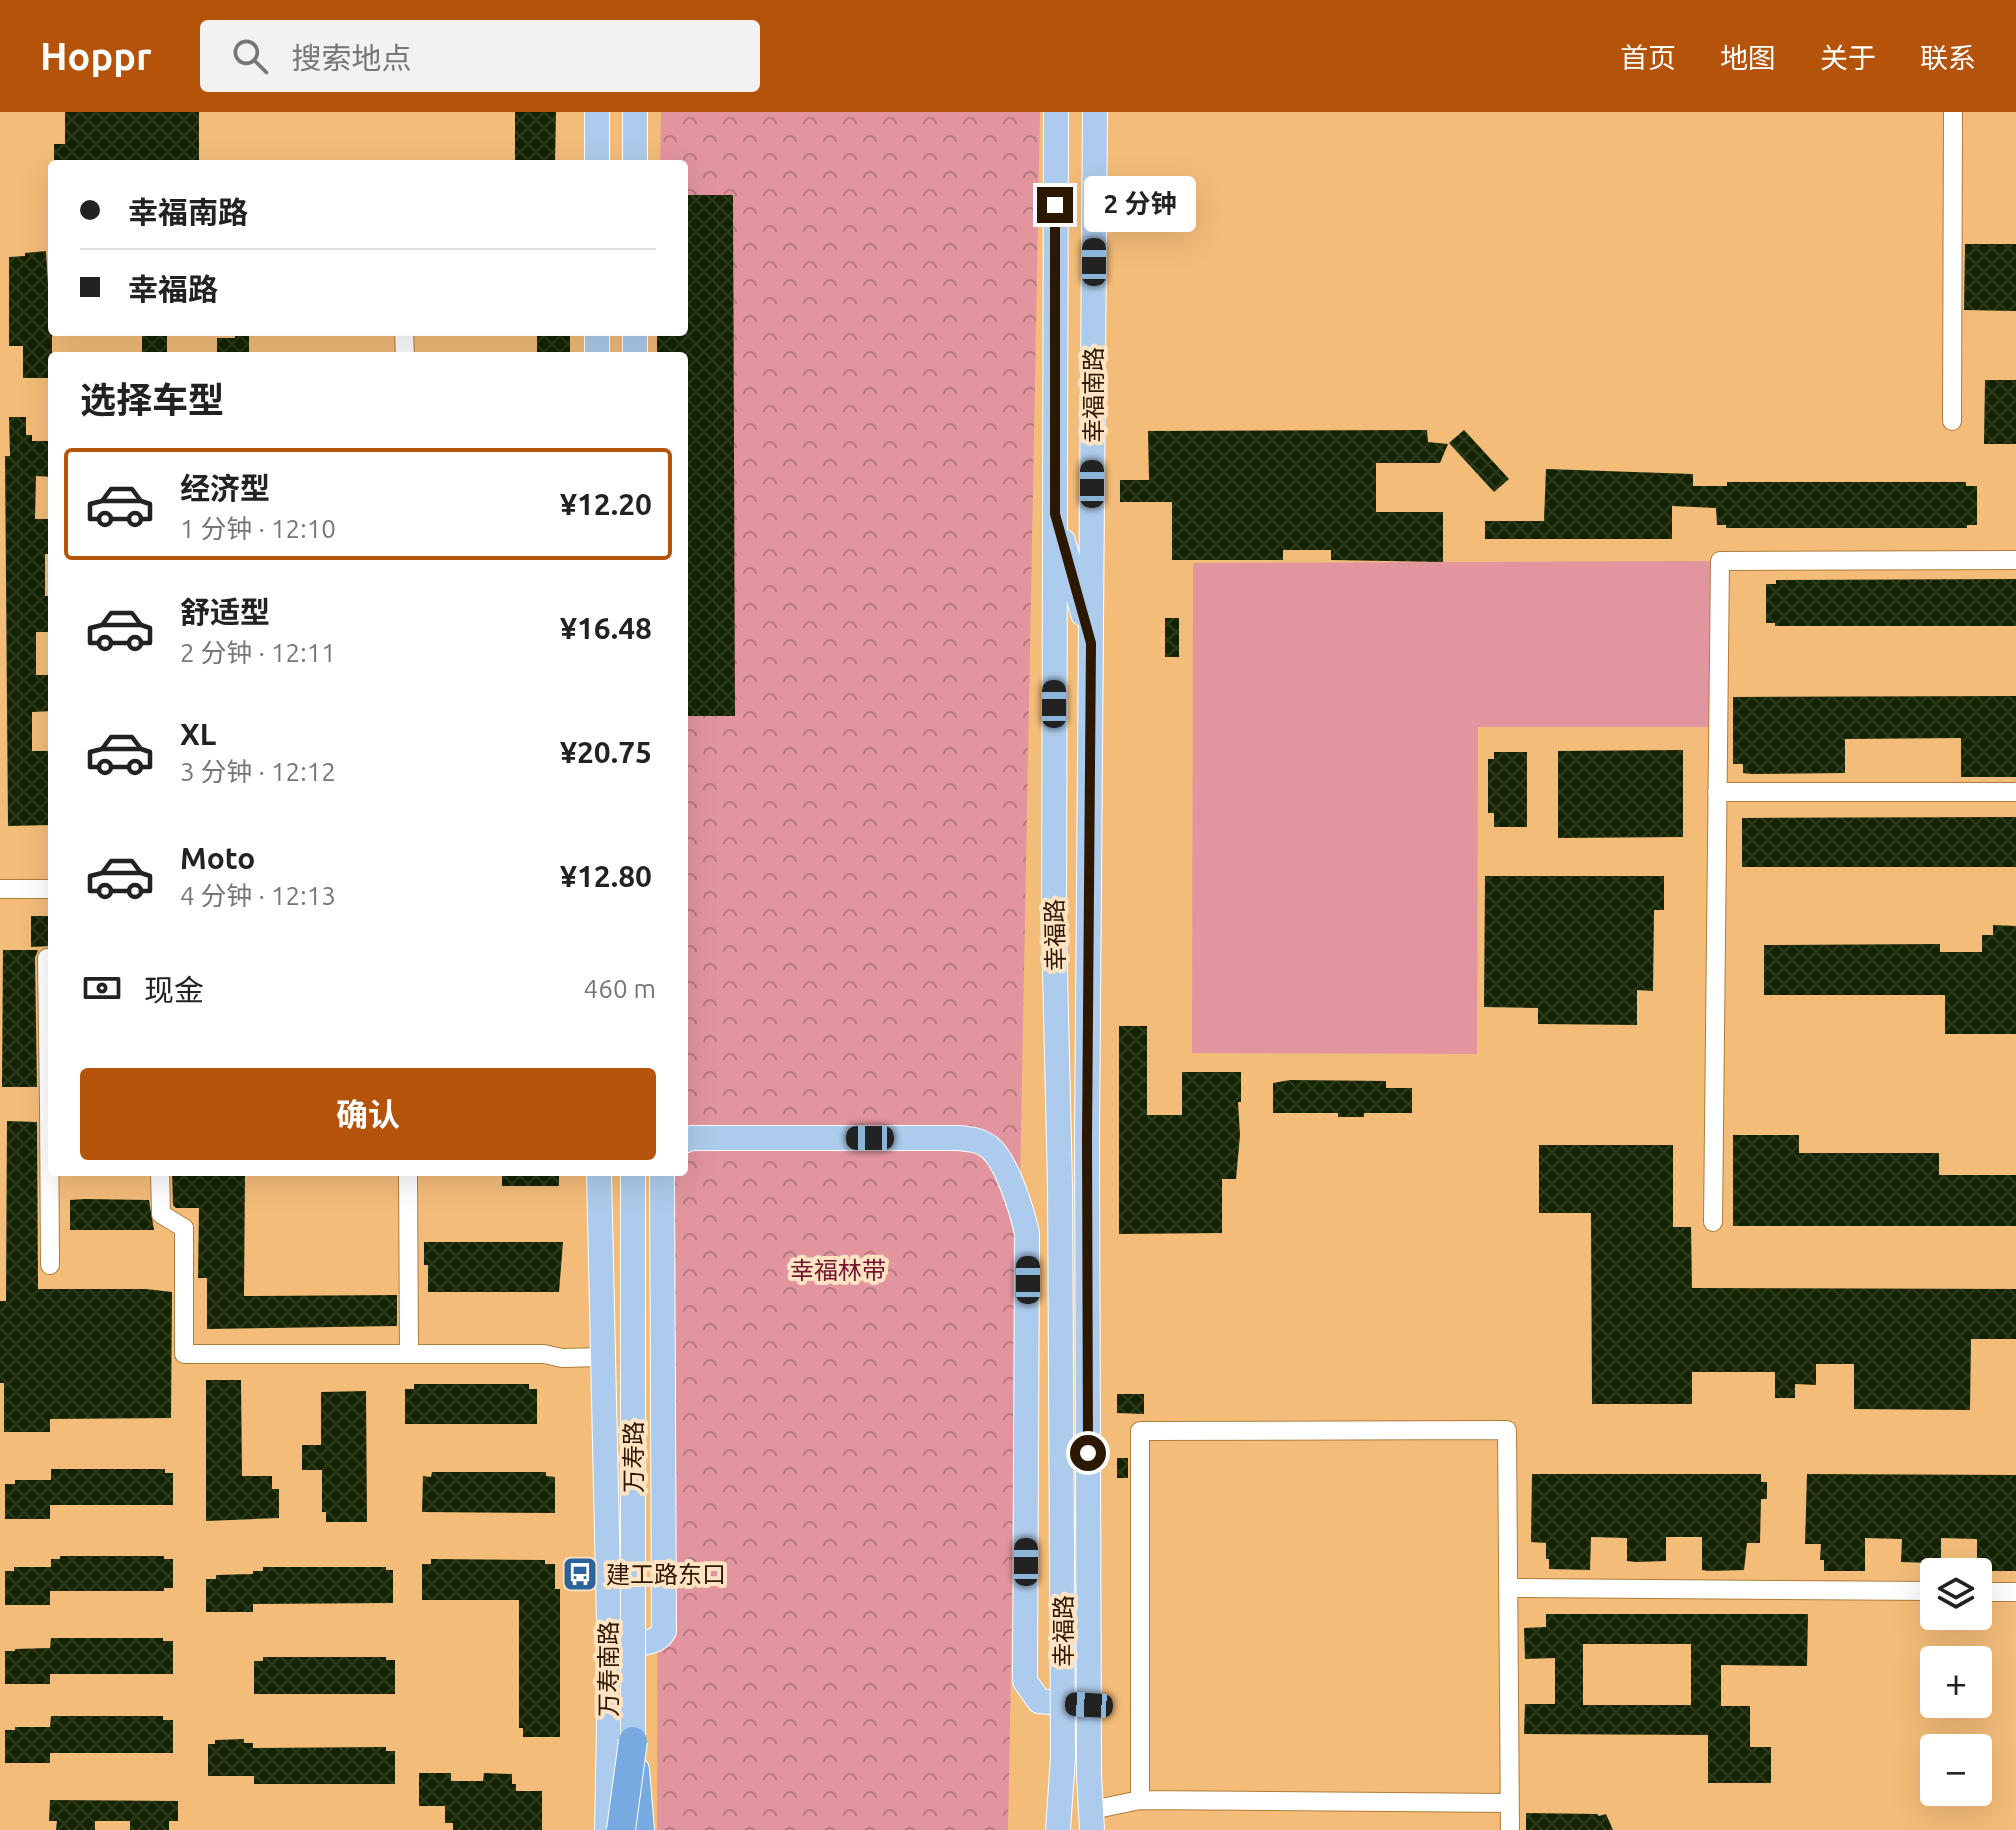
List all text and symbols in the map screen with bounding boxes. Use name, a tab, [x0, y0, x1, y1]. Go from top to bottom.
search box	[200, 20, 760, 92]
icon: search	[228, 34, 272, 78]
text: Hoppr	[40, 35, 152, 77]
text: 搜索地点	[292, 41, 412, 75]
text: 首页	[1620, 42, 1676, 73]
text: 地图	[1720, 42, 1776, 73]
text: 关于	[1820, 42, 1876, 73]
text: 联系	[1920, 42, 1976, 73]
callout: 2 分钟	[1083, 177, 1195, 233]
route end	[1037, 187, 1073, 223]
text: 2 分钟	[1104, 189, 1176, 218]
text: 幸福南路	[128, 195, 248, 229]
car	[1082, 238, 1106, 286]
text: 幸福路	[128, 272, 218, 306]
street label: 幸福南路	[1080, 347, 1107, 443]
text: 选择车型	[80, 379, 224, 420]
car	[1080, 460, 1104, 508]
icon: car	[84, 468, 156, 540]
text: 经济型	[180, 471, 270, 505]
text: ¥12.20	[560, 487, 652, 521]
text: 1 分钟 · 12:10	[180, 514, 336, 543]
icon: car	[84, 592, 156, 664]
text: 舒适型	[180, 595, 270, 629]
text: ¥16.48	[560, 611, 652, 645]
text: 2 分钟 · 12:11	[180, 638, 336, 667]
car	[1042, 680, 1066, 728]
icon: car	[84, 716, 156, 788]
text: XL	[180, 717, 216, 751]
text: ¥20.75	[560, 735, 652, 769]
text: 3 分钟 · 12:12	[180, 757, 336, 786]
icon: car	[84, 840, 156, 912]
text: Moto	[180, 841, 255, 875]
text: ¥12.80	[560, 859, 652, 893]
text: 4 分钟 · 12:13	[180, 881, 336, 910]
street label: 幸福路	[1041, 899, 1069, 971]
icon: cash	[80, 966, 124, 1010]
text: 现金	[144, 973, 204, 1007]
text: 460 m	[584, 974, 656, 1003]
button: 确认	[80, 1068, 656, 1160]
car	[846, 1126, 894, 1150]
car	[1016, 1256, 1040, 1304]
park label: 幸福林带	[790, 1257, 886, 1284]
street label: 万寿路	[620, 1421, 647, 1493]
route start	[1070, 1435, 1106, 1471]
car	[1014, 1538, 1038, 1586]
bus stop icon: 建工路东口	[561, 1555, 599, 1593]
map controls	[1920, 1558, 1992, 1806]
button: layers	[1920, 1558, 1992, 1630]
place label: 建工路东口	[606, 1561, 726, 1588]
street label: 幸福路	[1050, 1595, 1077, 1667]
street label: 万寿南路	[595, 1621, 622, 1717]
button: +	[1920, 1646, 1992, 1718]
car	[1064, 1692, 1114, 1718]
button: −	[1920, 1734, 1992, 1806]

